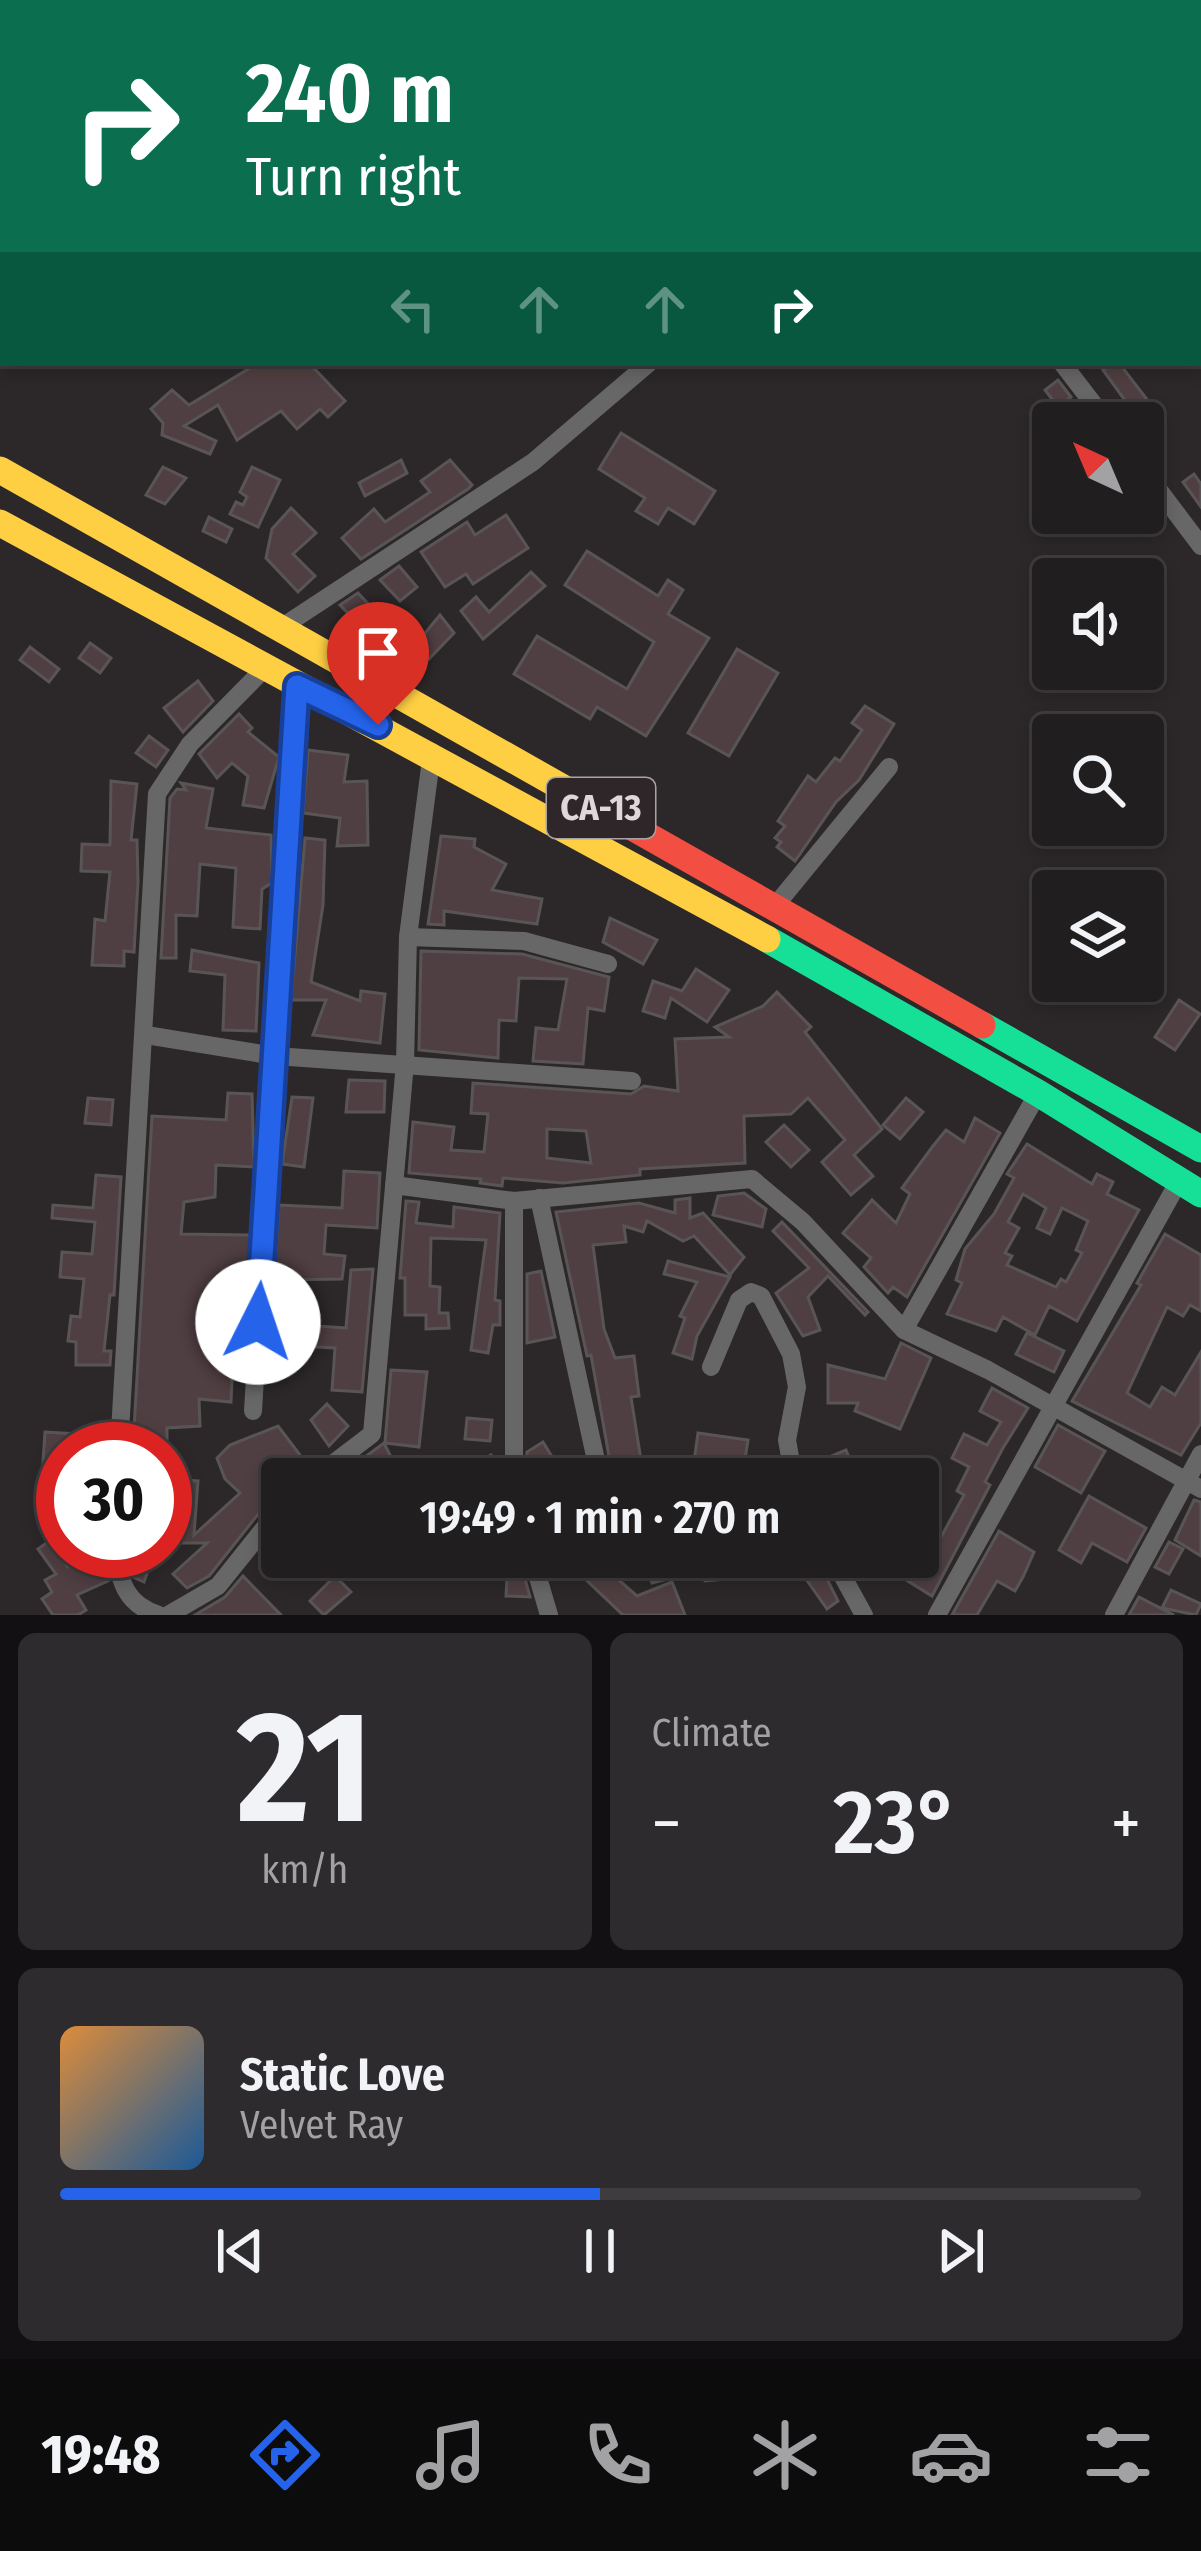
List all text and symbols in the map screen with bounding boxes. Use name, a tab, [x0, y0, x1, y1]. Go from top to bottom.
text: 240 m	[246, 43, 454, 144]
icon: right	[48, 48, 204, 204]
text: Turn right	[246, 145, 461, 209]
icon: left	[380, 276, 446, 342]
icon: ahead	[506, 276, 572, 342]
icon: ahead	[632, 276, 698, 342]
icon: right	[758, 276, 824, 342]
north arrow	[1032, 402, 1164, 534]
map controls	[1032, 402, 1164, 1002]
button: sound	[1032, 558, 1164, 690]
pin	[327, 602, 429, 725]
icon: arrive	[345, 620, 411, 686]
button: search	[1032, 714, 1164, 846]
road number: CA-13	[547, 778, 655, 838]
button: layers	[1032, 870, 1164, 1002]
position arrow	[195, 1259, 321, 1385]
speed limit sign: 30	[36, 1422, 192, 1578]
text: 19:49 · 1 min · 270 m	[420, 1491, 780, 1545]
text: 21	[237, 1675, 373, 1862]
text: Climate	[652, 1710, 772, 1756]
text: 23°	[833, 1769, 959, 1877]
text: −	[652, 1784, 681, 1863]
text: +	[1111, 1784, 1141, 1863]
text: km/h	[261, 1847, 348, 1893]
text: Static Love	[240, 2048, 445, 2102]
text: Velvet Ray	[240, 2102, 403, 2148]
icon: previous	[207, 2218, 273, 2284]
icon: pause	[567, 2218, 633, 2284]
icon: next	[928, 2218, 994, 2284]
icon: directions	[243, 2413, 327, 2497]
icon: music	[409, 2413, 493, 2497]
icon: phone	[576, 2413, 660, 2497]
icon: climate	[743, 2413, 827, 2497]
icon: car	[909, 2413, 993, 2497]
icon: filters	[1076, 2413, 1160, 2497]
text: 19:48	[41, 2423, 160, 2487]

